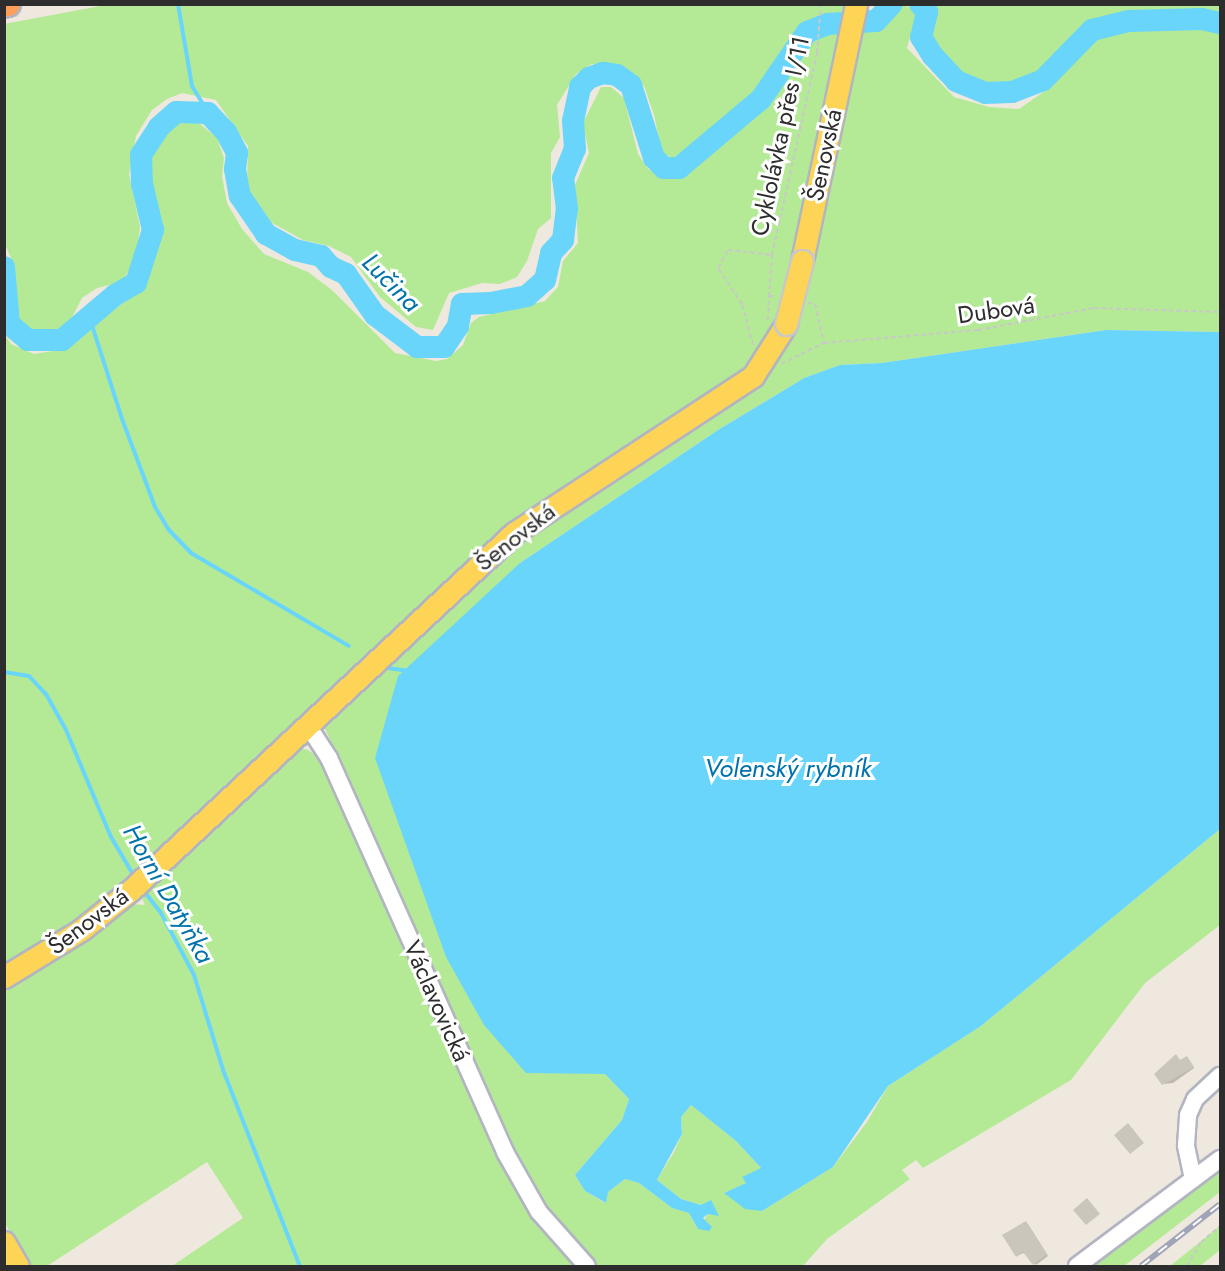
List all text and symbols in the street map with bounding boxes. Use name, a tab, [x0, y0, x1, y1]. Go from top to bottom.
street label: Cyklolávka přes I/11	[745, 33, 815, 239]
street label: Šenovská	[800, 106, 848, 204]
water label: Lučina	[355, 247, 427, 319]
street label: Dubová	[956, 290, 1036, 330]
street label: Šenovská	[469, 497, 561, 577]
water label: Volenský rybník	[705, 753, 871, 785]
water label: Horní Datyňka	[116, 819, 220, 969]
street label: Šenovská	[42, 881, 134, 961]
street label: Václavovická	[398, 936, 476, 1066]

